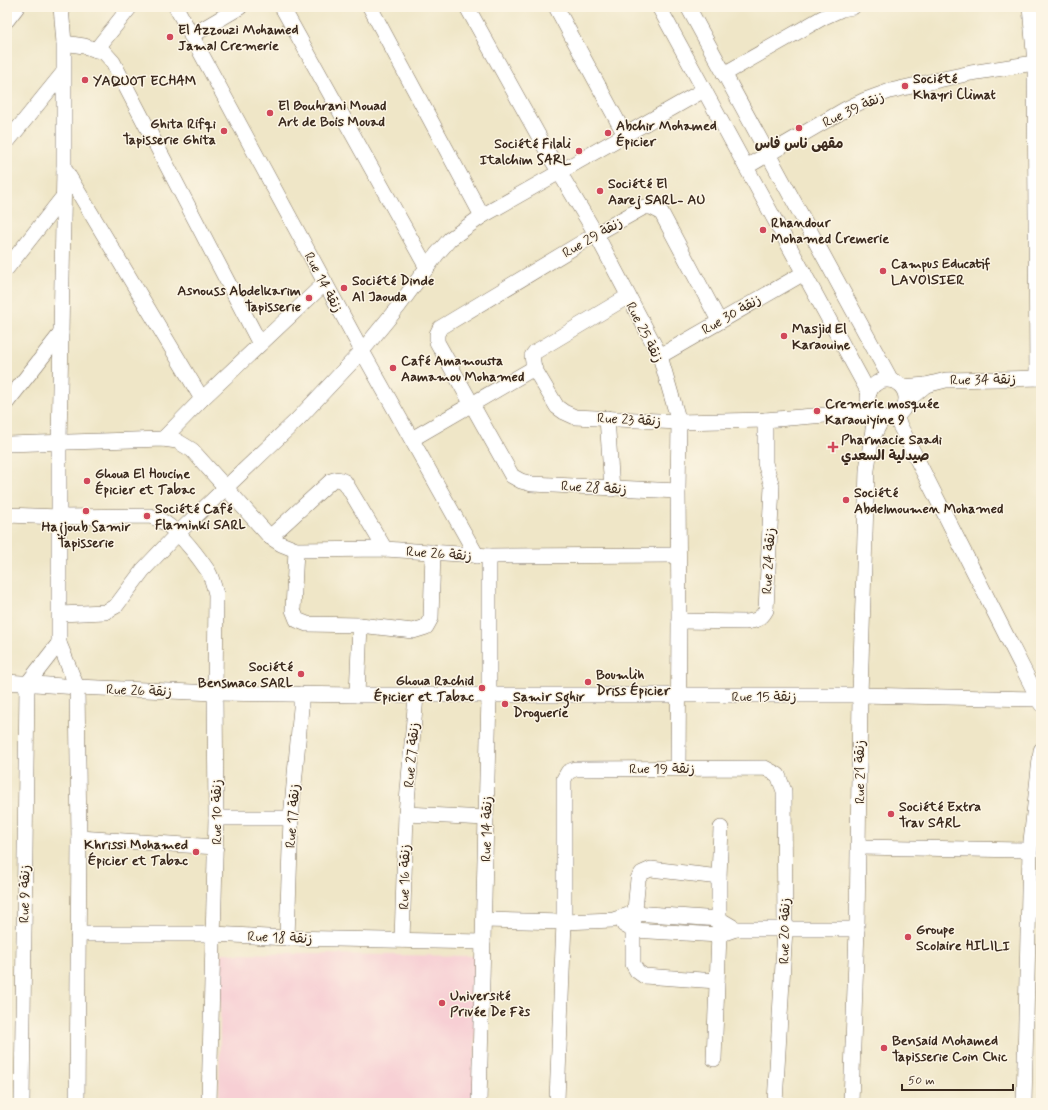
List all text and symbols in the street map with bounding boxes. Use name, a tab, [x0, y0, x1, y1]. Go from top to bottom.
place label: El Azzouzi Mohamed Jamal Cremerie	[178, 21, 299, 55]
marker: El Azzouzi Mohamed Jamal Cremerie	[165, 32, 175, 42]
place label: Société Khayri Climat	[913, 70, 996, 104]
place label: YAQUOT ECHAM	[93, 72, 196, 90]
marker: YAQUOT ECHAM	[80, 75, 90, 85]
marker: Société Khayri Climat	[900, 81, 910, 91]
street label: Rue 39 زنقة	[820, 88, 887, 132]
place label: El Bouhrani Mouad Art de Bois Mouad	[278, 97, 386, 131]
marker: El Bouhrani Mouad Art de Bois Mouad	[265, 108, 275, 118]
place label: Ghita Rifqi Tapisserie Ghita	[123, 115, 216, 149]
place label: Abchir Mohamed Épicier	[616, 117, 717, 151]
marker: مقهى ناس فاس	[794, 123, 804, 133]
marker: Ghita Rifqi Tapisserie Ghita	[219, 126, 229, 136]
marker: Abchir Mohamed Épicier	[603, 128, 613, 138]
place label: Société Filali Italchim SARL	[480, 135, 571, 169]
place label: مقهى ناس فاس	[755, 135, 843, 153]
marker: Société Filali Italchim SARL	[574, 146, 584, 156]
place label: Société El Aarej SARL- AU	[608, 175, 706, 210]
marker: Société El Aarej SARL- AU	[595, 186, 605, 196]
street label: Rue 29 زنقة	[559, 213, 626, 262]
place label: Rhandour Mohamed Cremerie	[771, 214, 889, 248]
marker: Rhandour Mohamed Cremerie	[758, 225, 768, 235]
street label: Rue 14 زنقة	[300, 249, 347, 316]
place label: Campus Educatif LAVOISIER	[891, 255, 990, 289]
marker: Campus Educatif LAVOISIER	[878, 266, 888, 276]
place label: Société Dinde Al Jaouda	[352, 272, 434, 306]
place label: Asnouss Abdelkarim Tapisserie	[177, 282, 301, 316]
marker: Société Dinde Al Jaouda	[339, 283, 349, 293]
street label: Rue 30 زنقة	[699, 291, 764, 339]
marker: Asnouss Abdelkarim Tapisserie	[304, 293, 314, 303]
street label: Rue 25 زنقة	[621, 299, 667, 366]
place label: Masjid El Karaouine	[792, 320, 851, 354]
marker: Masjid El Karaouine	[779, 331, 789, 341]
place label: Café Amamousta Aamamou Mohamed	[401, 352, 524, 386]
marker: Café Amamousta Aamamou Mohamed	[388, 363, 398, 373]
street label: Rue 34 زنقة	[950, 370, 1016, 390]
place label: Cremerie mosquée Karaouiyine 9	[825, 395, 940, 429]
marker: Cremerie mosquée Karaouiyine 9	[812, 406, 822, 416]
street label: Rue 23 زنقة	[596, 409, 661, 431]
place label: Pharmacie Saadi صيدلية السعدي	[841, 431, 942, 466]
marker: Pharmacie Saadi صيدلية السعدي	[828, 442, 838, 452]
place label: Ghoua El Houcine Épicier et Tabac	[95, 465, 196, 499]
marker: Ghoua El Houcine Épicier et Tabac	[82, 476, 92, 486]
street label: Rue 28 زنقة	[561, 477, 627, 499]
place label: Société Abdelmoumen Mohamed	[854, 484, 1003, 518]
marker: Société Abdelmoumen Mohamed	[841, 495, 851, 505]
place label: Société Café Flaminki SARL	[155, 500, 246, 534]
marker: Hajjoub Samir Tapisserie	[81, 506, 91, 516]
marker: Société Café Flaminki SARL	[142, 511, 152, 521]
place label: Hajjoub Samir Tapisserie	[41, 518, 131, 552]
street label: Rue 24 زنقة	[758, 527, 780, 595]
street label: Rue 26 زنقة	[405, 543, 472, 565]
place label: Société Bensmaco SARL	[198, 658, 294, 692]
place label: Boumlih Driss Épicier	[596, 666, 671, 700]
marker: Société Bensmaco SARL	[296, 669, 306, 679]
place label: Ghoua Rachid Épicier et Tabac	[374, 672, 474, 706]
marker: Boumlih Driss Épicier	[583, 677, 593, 687]
street label: Rue 26 زنقة	[106, 681, 172, 701]
marker: Ghoua Rachid Épicier et Tabac	[477, 683, 487, 693]
place label: Samir Sghir Droguerie	[513, 688, 585, 723]
street label: Rue 15 زنقة	[731, 688, 797, 706]
marker: Samir Sghir Droguerie	[500, 699, 510, 709]
street label: Rue 27 زنقة	[400, 722, 424, 788]
street label: Rue 21 زنقة	[851, 740, 869, 804]
street label: Rue 19 زنقة	[629, 760, 695, 778]
street label: Rue 10 زنقة	[208, 779, 226, 845]
street label: Rue 17 زنقة	[282, 783, 304, 849]
street label: Rue 14 زنقة	[477, 796, 497, 862]
place label: Société Extra Trav SARL	[899, 798, 981, 832]
marker: Société Extra Trav SARL	[886, 809, 896, 819]
place label: Khrissi Mohamed Épicier et Tabac	[84, 836, 188, 870]
street label: Rue 16 زنقة	[395, 844, 415, 910]
marker: Khrissi Mohamed Épicier et Tabac	[191, 847, 201, 857]
street label: Rue 9 زنقة	[15, 865, 35, 923]
street label: Rue 20 زنقة	[775, 898, 795, 964]
place label: Groupe Scolaire HILILI	[916, 921, 1011, 955]
street label: Rue 18 زنقة	[247, 928, 313, 948]
marker: Groupe Scolaire HILILI	[903, 932, 913, 942]
place label: Université Privée De Fès	[450, 987, 531, 1021]
marker: Université Privée De Fès	[437, 998, 447, 1008]
place label: Bensaid Mohamed Tapisserie Coin Chic	[892, 1032, 1008, 1066]
marker: Bensaid Mohamed Tapisserie Coin Chic	[879, 1043, 889, 1053]
scale bar	[902, 1066, 1013, 1092]
text: 50 m	[908, 1073, 935, 1089]

